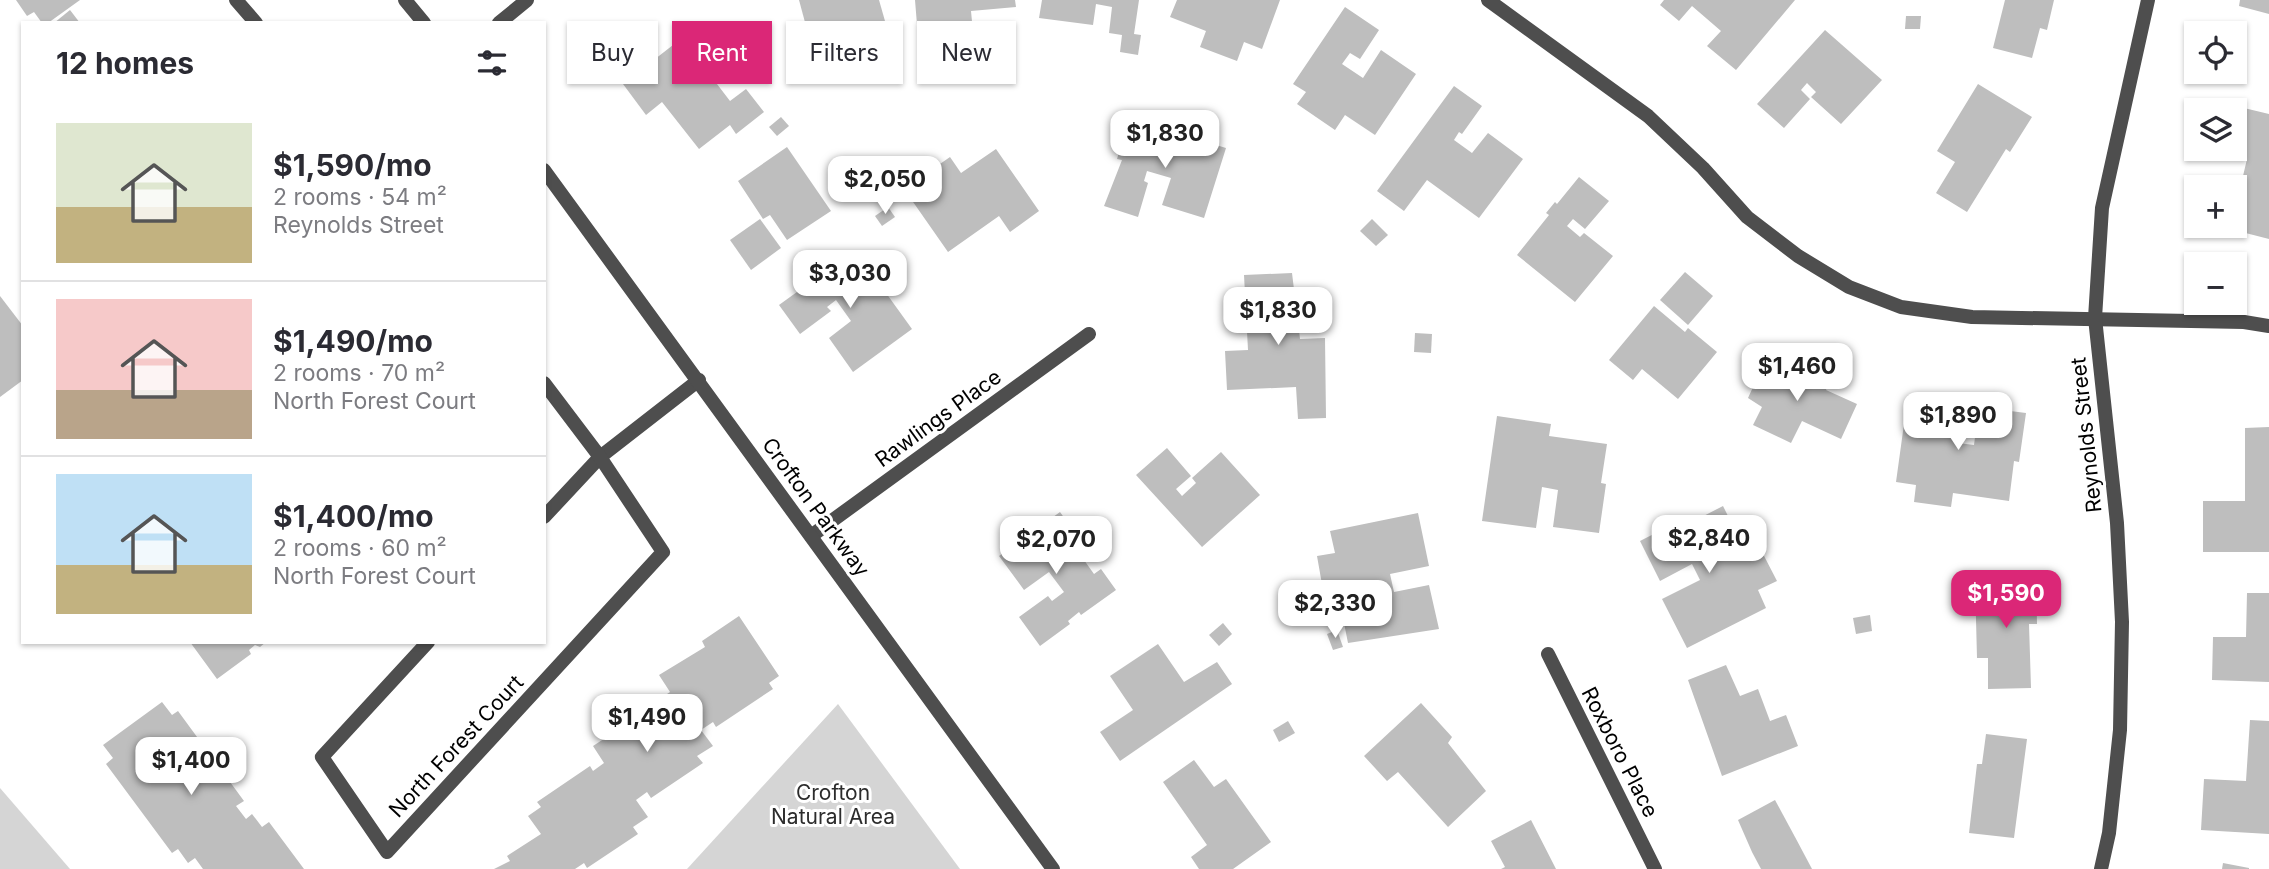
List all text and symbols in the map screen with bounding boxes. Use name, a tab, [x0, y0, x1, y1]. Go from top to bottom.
chip: Buy	[567, 21, 658, 84]
chip: Rent	[672, 21, 772, 84]
chip: Filters	[786, 21, 903, 84]
chip: New	[917, 21, 1016, 84]
map controls	[2184, 21, 2247, 315]
button: locate	[2184, 21, 2247, 84]
icon: filters	[473, 44, 511, 82]
text: 12 homes	[56, 45, 194, 81]
button: layers	[2184, 98, 2247, 161]
pin: $1,830	[1108, 110, 1222, 170]
text: $1,830	[1126, 119, 1204, 147]
text: $1,590/mo	[273, 147, 432, 183]
icon: home	[112, 151, 196, 235]
pin: $2,050	[828, 156, 942, 216]
text: $2,050	[844, 165, 926, 193]
button: +	[2184, 175, 2247, 238]
text: 2 rooms · 54 m²	[273, 183, 447, 211]
text: Reynolds Street	[273, 211, 444, 239]
pin: $3,030	[793, 250, 907, 310]
button: −	[2184, 252, 2247, 315]
text: $3,030	[809, 259, 891, 287]
pin: $1,830	[1221, 288, 1335, 347]
text: $1,830	[1239, 296, 1317, 324]
text: $1,490/mo	[273, 323, 433, 359]
icon: home	[112, 327, 196, 411]
pin: $1,460	[1740, 344, 1854, 403]
text: $1,460	[1758, 352, 1836, 380]
street label: Reynolds Street	[2065, 356, 2107, 514]
text: 2 rooms · 70 m²	[273, 359, 445, 387]
street label: Rawlings Place	[870, 364, 1006, 472]
text: North Forest Court	[273, 387, 476, 415]
pin: $1,890	[1901, 392, 2015, 452]
text: $1,890	[1919, 401, 1997, 429]
street label: Crofton Parkway	[757, 433, 875, 581]
text: $1,400/mo	[273, 498, 434, 534]
icon: home	[112, 502, 196, 586]
pin: $2,070	[999, 516, 1113, 576]
pin: $2,840	[1652, 516, 1766, 575]
text: $2,840	[1668, 524, 1750, 552]
text: $2,070	[1016, 525, 1096, 553]
text: 2 rooms · 60 m²	[273, 534, 447, 562]
text: North Forest Court	[273, 562, 476, 590]
pin: $1,590	[1949, 570, 2063, 630]
text: $1,590	[1967, 579, 2045, 607]
pin: $2,330	[1278, 580, 1392, 640]
text: $2,330	[1294, 589, 1376, 617]
street label: North Forest Court	[384, 670, 528, 822]
street label: Roxboro Place	[1576, 683, 1664, 821]
pin: $1,490	[590, 694, 704, 754]
text: $1,490	[608, 703, 686, 731]
pin: $1,400	[134, 738, 248, 797]
text: $1,400	[151, 746, 231, 774]
park label: Crofton Natural Area	[771, 780, 895, 829]

